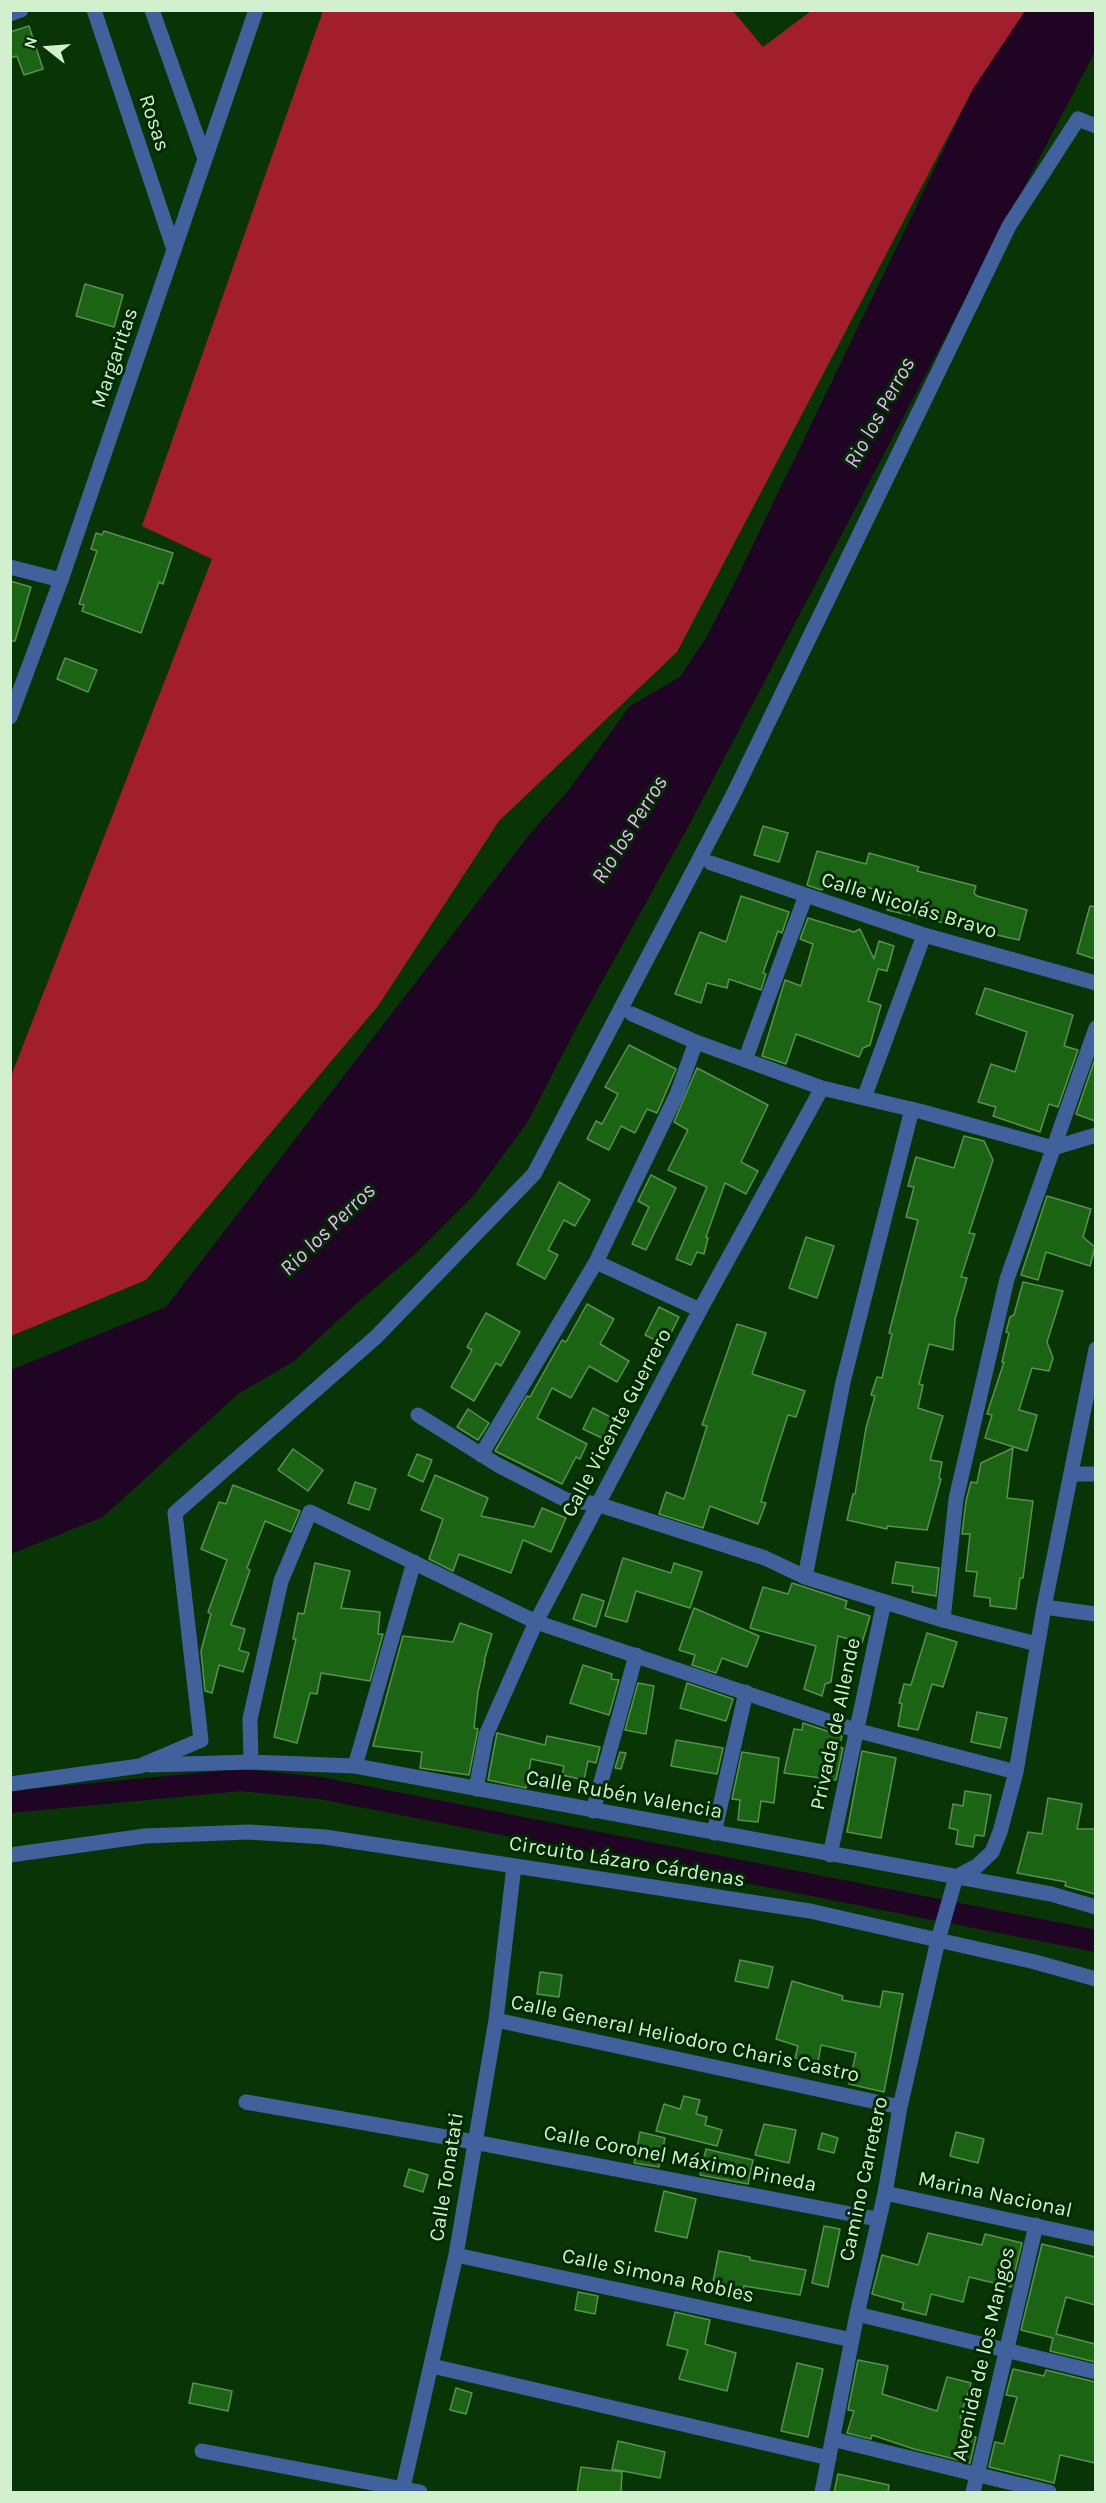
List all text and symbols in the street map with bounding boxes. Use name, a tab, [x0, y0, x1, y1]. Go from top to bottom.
north arrow	[18, 18, 78, 78]
text: N	[20, 34, 41, 51]
street label: Rosas	[133, 92, 175, 154]
street label: Margaritas	[86, 305, 144, 411]
water label: Rio los Perros	[839, 353, 921, 473]
water label: Rio los Perros	[586, 771, 674, 889]
street label: Calle Nicolás Bravo	[818, 867, 1000, 945]
water label: Rio los Perros	[275, 1178, 381, 1282]
street label: Calle Vicente Guerrero	[557, 1324, 677, 1522]
street label: Privada de Allende	[805, 1636, 867, 1812]
street label: Calle Rubén Valencia	[524, 1765, 724, 1825]
street label: Circuito Lázaro Cárdenas	[507, 1831, 747, 1893]
street label: Calle General Heliodoro Charis Castro	[508, 1990, 862, 2088]
street label: Camino Carretero	[834, 2094, 894, 2264]
street label: Calle Tonatati	[424, 2111, 470, 2243]
street label: Calle Coronel Máximo Pineda	[541, 2120, 819, 2198]
street label: Marina Nacional	[916, 2166, 1074, 2224]
street label: Calle Simona Robles	[560, 2243, 756, 2309]
street label: Avenida de los Mangos	[947, 2245, 1021, 2463]

